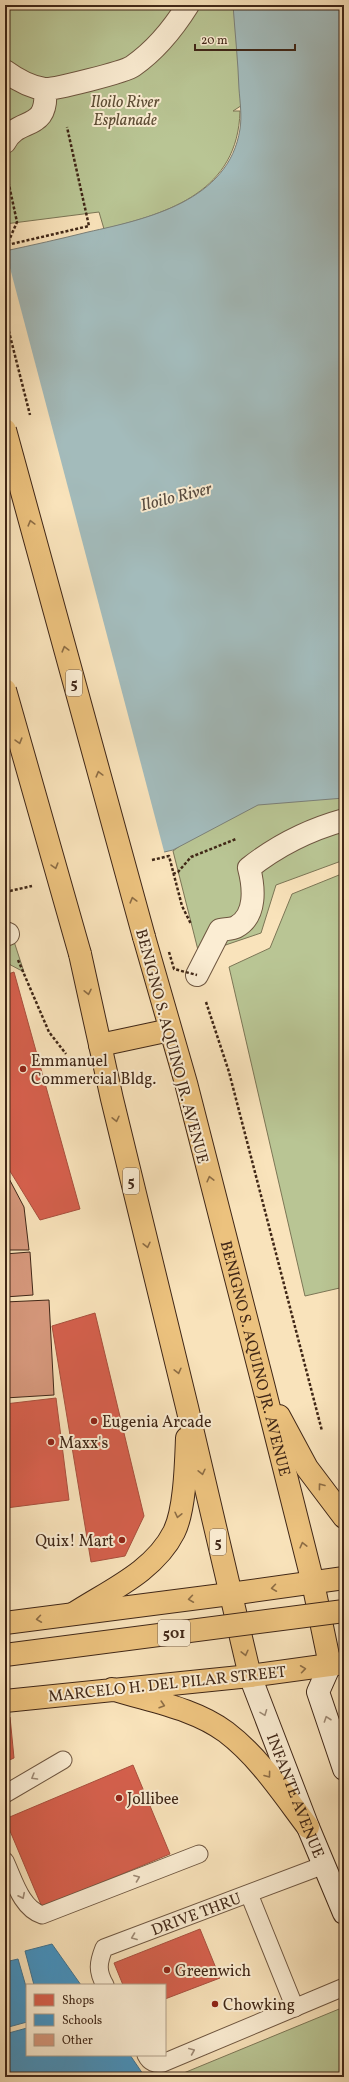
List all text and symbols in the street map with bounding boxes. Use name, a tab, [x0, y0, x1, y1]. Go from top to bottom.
scale bar	[195, 26, 295, 52]
text: 20 m	[201, 33, 228, 49]
park label: Iloilo River Esplanade	[91, 92, 160, 132]
water label: Iloilo River	[138, 477, 215, 517]
one-way arrow	[27, 520, 35, 527]
one-way arrow	[61, 646, 70, 653]
road number: 5	[66, 670, 82, 696]
one-way arrow	[15, 737, 23, 744]
one-way arrow	[95, 771, 104, 778]
one-way arrow	[50, 862, 59, 869]
one-way arrow	[129, 896, 138, 903]
street label: BENIGNO S. AQUINO JR. AVENUE	[129, 927, 213, 1166]
one-way arrow	[84, 989, 92, 995]
place label: Emmanuel Commercial Bldg.	[31, 1051, 156, 1091]
marker: Emmanuel Commercial Bldg.	[18, 1064, 28, 1074]
one-way arrow	[112, 1116, 120, 1122]
road number: 5	[123, 1168, 139, 1194]
one-way arrow	[206, 1176, 215, 1183]
street label: BENIGNO S. AQUINO JR. AVENUE	[214, 1239, 295, 1479]
one-way arrow	[142, 1242, 150, 1249]
one-way arrow	[174, 1368, 182, 1375]
place label: Eugenia Arcade	[102, 1412, 212, 1434]
marker: Eugenia Arcade	[89, 1416, 99, 1426]
place label: Maxx's	[59, 1433, 108, 1455]
marker: Maxx's	[46, 1437, 56, 1447]
one-way arrow	[198, 1469, 206, 1475]
one-way arrow	[318, 1483, 326, 1490]
one-way arrow	[175, 1512, 183, 1518]
road number: 5	[210, 1529, 226, 1555]
place label: Quix! Mart	[35, 1531, 114, 1553]
marker: Quix! Mart	[117, 1535, 127, 1545]
one-way arrow	[299, 1542, 308, 1549]
one-way arrow	[271, 1583, 277, 1592]
one-way arrow	[188, 1594, 194, 1603]
one-way arrow	[36, 1614, 42, 1623]
road number: 501	[158, 1620, 190, 1646]
one-way arrow	[240, 1650, 248, 1657]
street label: MARCELO H. DEL PILAR STREET	[47, 1662, 287, 1708]
one-way arrow	[300, 1665, 306, 1674]
one-way arrow	[159, 1700, 166, 1709]
one-way arrow	[260, 1709, 268, 1716]
one-way arrow	[323, 1716, 332, 1723]
street label: INFANTE AVENUE	[260, 1731, 329, 1862]
one-way arrow	[263, 1771, 270, 1778]
one-way arrow	[31, 1772, 38, 1779]
place label: Jollibee	[127, 1789, 179, 1811]
marker: Jollibee	[114, 1793, 124, 1803]
one-way arrow	[133, 1875, 140, 1883]
street label: DRIVE THRU	[149, 1888, 245, 1942]
one-way arrow	[17, 1892, 25, 1899]
one-way arrow	[131, 1933, 138, 1941]
place label: Greenwich	[175, 1961, 251, 1983]
marker: Greenwich	[162, 1965, 172, 1975]
legend	[26, 1984, 166, 2056]
text: Shops	[62, 1993, 94, 2009]
place label: Chowking	[223, 1995, 295, 2017]
marker: Chowking	[210, 1999, 220, 2009]
text: Schools	[62, 2013, 102, 2029]
text: Other	[62, 2033, 93, 2049]
one-way arrow	[188, 2048, 196, 2056]

